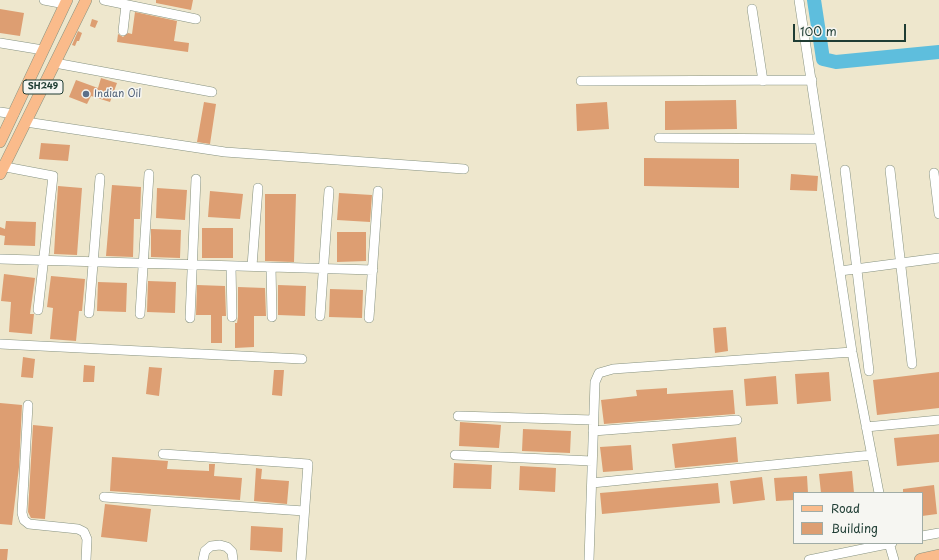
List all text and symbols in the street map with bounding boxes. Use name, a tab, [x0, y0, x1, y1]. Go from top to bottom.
scale bar	[795, 16, 908, 42]
text: 100 m	[800, 22, 837, 40]
road number: SH249	[23, 80, 63, 94]
place label: Indian Oil	[94, 88, 141, 100]
marker: Indian Oil	[81, 89, 91, 99]
legend	[793, 492, 923, 544]
text: Road	[831, 499, 860, 517]
text: Building	[831, 519, 878, 537]

